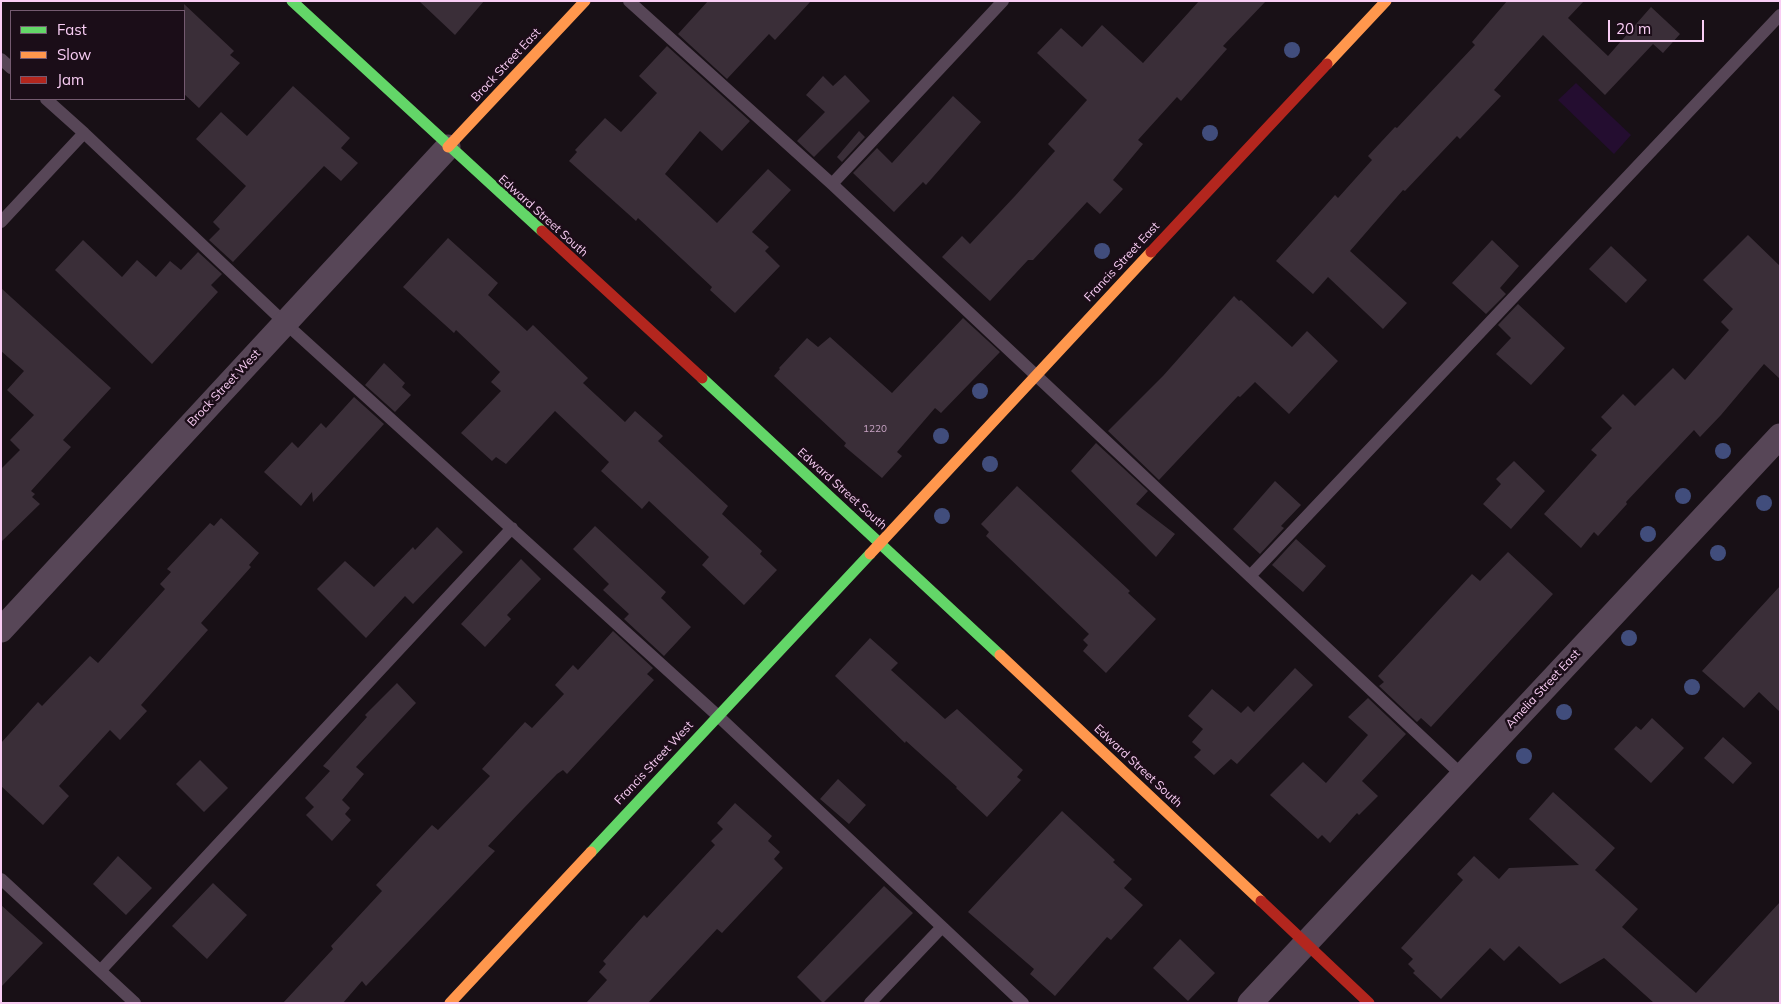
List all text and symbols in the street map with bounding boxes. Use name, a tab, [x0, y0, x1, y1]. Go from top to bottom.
legend	[10, 10, 185, 100]
scale bar	[1611, 10, 1707, 42]
text: 20 m	[1616, 19, 1651, 38]
text: Fast	[57, 20, 87, 39]
street label: Brock Street East	[468, 25, 544, 105]
text: Slow	[57, 45, 91, 64]
text: Jam	[57, 70, 84, 89]
street label: Edward Street South	[495, 172, 591, 260]
street label: Francis Street East	[1081, 219, 1163, 305]
street label: Brock Street West	[185, 346, 263, 430]
house number: 1220	[863, 423, 887, 435]
street label: Edward Street South	[794, 445, 890, 533]
street label: Amelia Street East	[1503, 647, 1583, 731]
street label: Francis Street West	[612, 718, 696, 808]
street label: Edward Street South	[1091, 721, 1185, 811]

